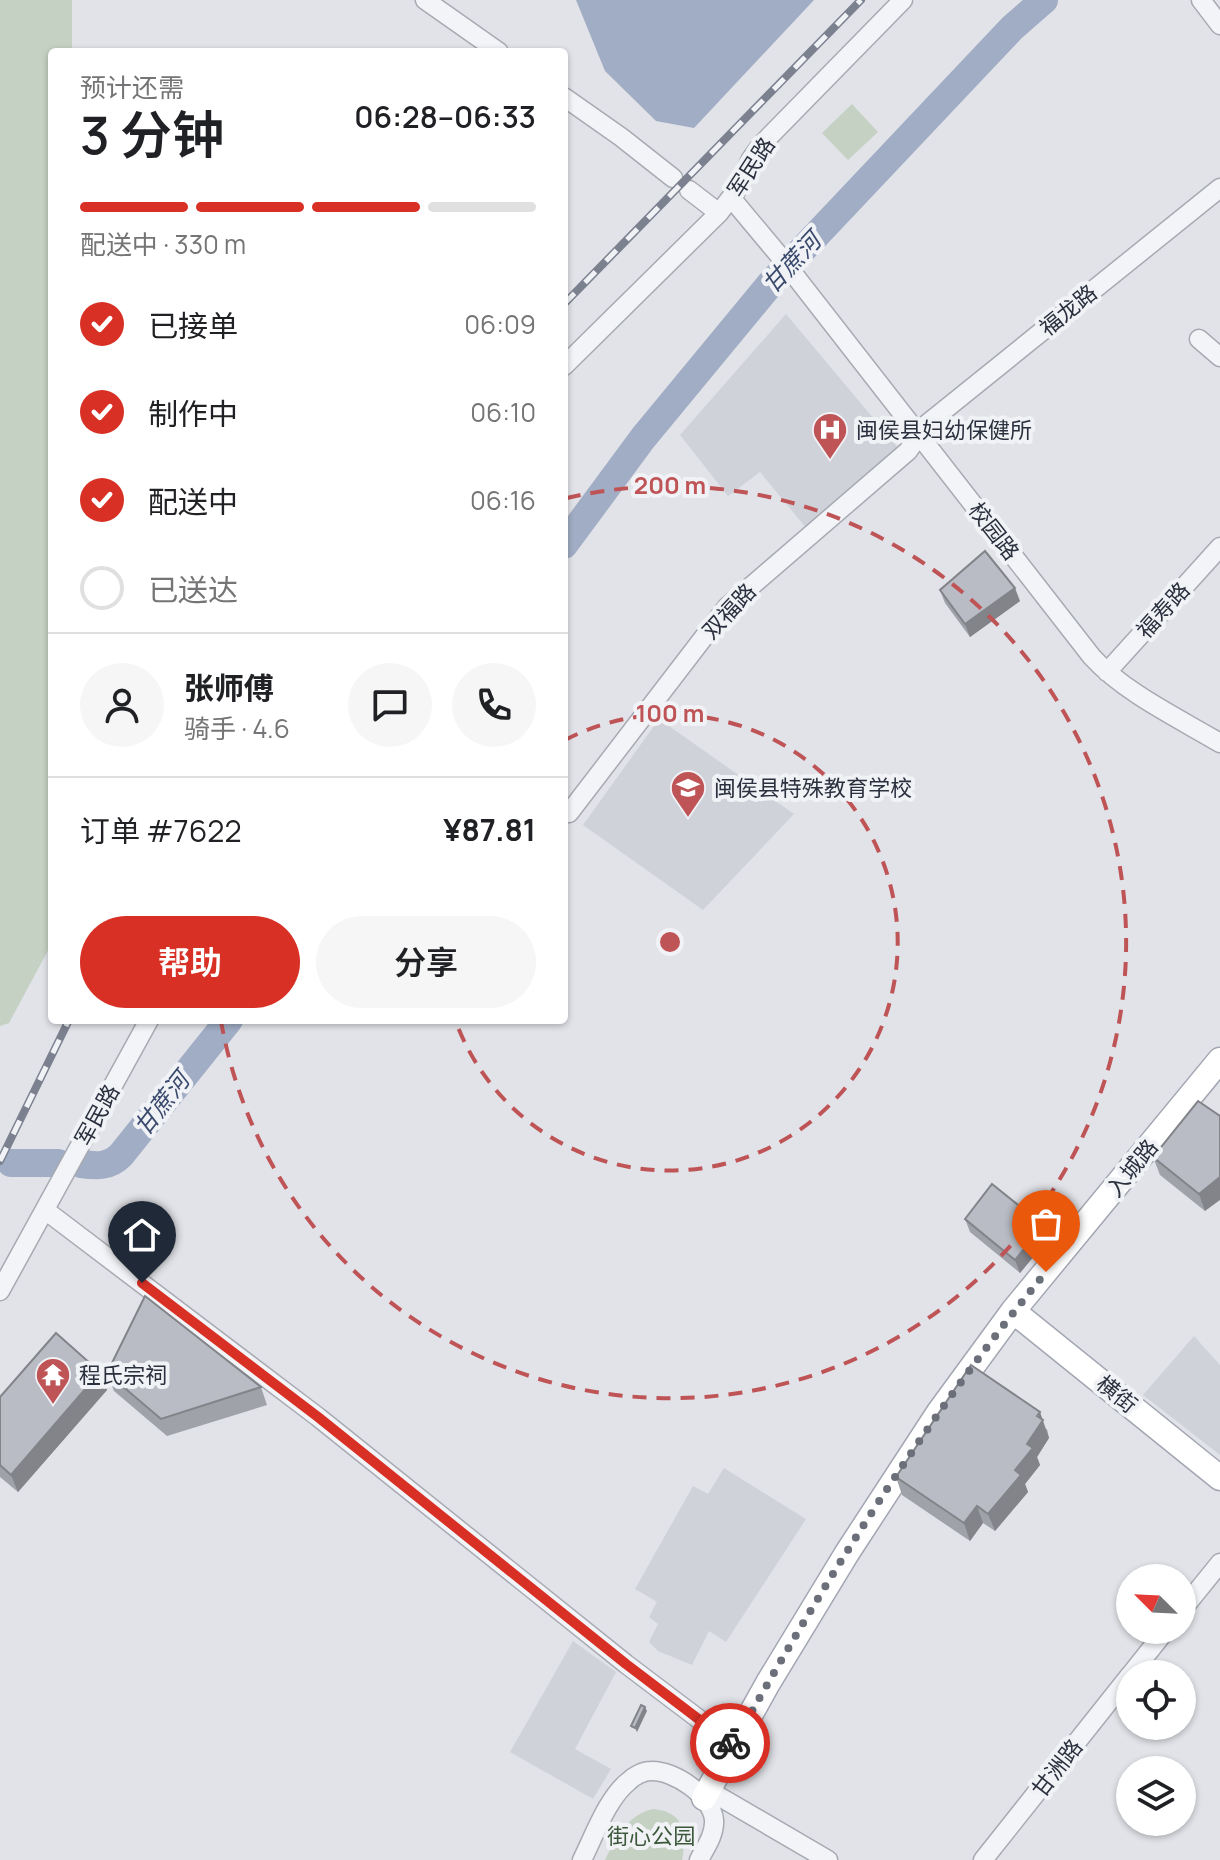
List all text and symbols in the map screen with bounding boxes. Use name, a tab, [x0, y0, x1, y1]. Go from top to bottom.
text: 预计还需	[80, 69, 184, 105]
text: 06:28–06:33	[354, 96, 536, 137]
text: 3 分钟	[80, 99, 224, 170]
street label: 军民路	[720, 131, 782, 203]
water label: 甘蔗河	[754, 221, 830, 300]
text: 配送中 · 330 m	[80, 226, 246, 262]
street label: 福龙路	[1033, 278, 1103, 342]
icon: check	[80, 302, 124, 346]
text: 已接单	[148, 305, 238, 346]
text: 06:09	[464, 306, 536, 342]
icon: check	[80, 390, 124, 434]
text: 制作中	[148, 393, 238, 434]
text: 06:10	[470, 394, 536, 430]
hospital icon: 闽侯县妇幼保健所	[811, 411, 849, 461]
place label: 闽侯县妇幼保健所	[856, 415, 1032, 445]
text: 200 m	[634, 468, 706, 501]
icon: check	[80, 478, 124, 522]
text: 配送中	[148, 481, 238, 522]
text: 06:16	[470, 482, 536, 518]
street label: 校园路	[962, 496, 1026, 566]
text: 已送达	[148, 569, 238, 610]
street label: 福寿路	[1130, 575, 1196, 645]
street label: 双福路	[696, 577, 762, 645]
button: person	[80, 663, 164, 747]
button: chat	[348, 663, 432, 747]
button: phone	[452, 663, 536, 747]
text: 张师傅	[184, 667, 274, 708]
text: 100 m	[636, 696, 704, 729]
text: 骑手 · 4.6	[184, 710, 290, 746]
school or university icon: 闽侯县特殊教育学校	[669, 769, 707, 819]
place label: 闽侯县特殊教育学校	[714, 773, 912, 803]
text: ¥87.81	[443, 809, 536, 850]
text: 订单 #7622	[80, 810, 242, 851]
button: 帮助	[80, 916, 300, 1008]
button: 分享	[316, 916, 536, 1008]
centre of rings	[656, 928, 684, 956]
water label: 甘蔗河	[126, 1061, 198, 1142]
street label: 军民路	[68, 1079, 126, 1151]
street label: 入城路	[1100, 1133, 1164, 1203]
pin	[1012, 1190, 1080, 1272]
pin	[108, 1201, 176, 1283]
icon: bag	[1024, 1202, 1068, 1246]
icon: home	[120, 1213, 164, 1257]
temple icon: 程氏宗祠	[34, 1356, 72, 1406]
place label: 程氏宗祠	[79, 1360, 167, 1390]
street label: 横街	[1090, 1368, 1144, 1420]
north arrow	[1116, 1564, 1196, 1644]
map controls	[1116, 1564, 1196, 1836]
button: locate	[1116, 1660, 1196, 1740]
courier	[690, 1703, 770, 1783]
icon: bike	[708, 1721, 752, 1765]
street label: 甘洲路	[1025, 1733, 1089, 1803]
button: layers	[1116, 1756, 1196, 1836]
park label: 街心公园	[607, 1821, 695, 1851]

